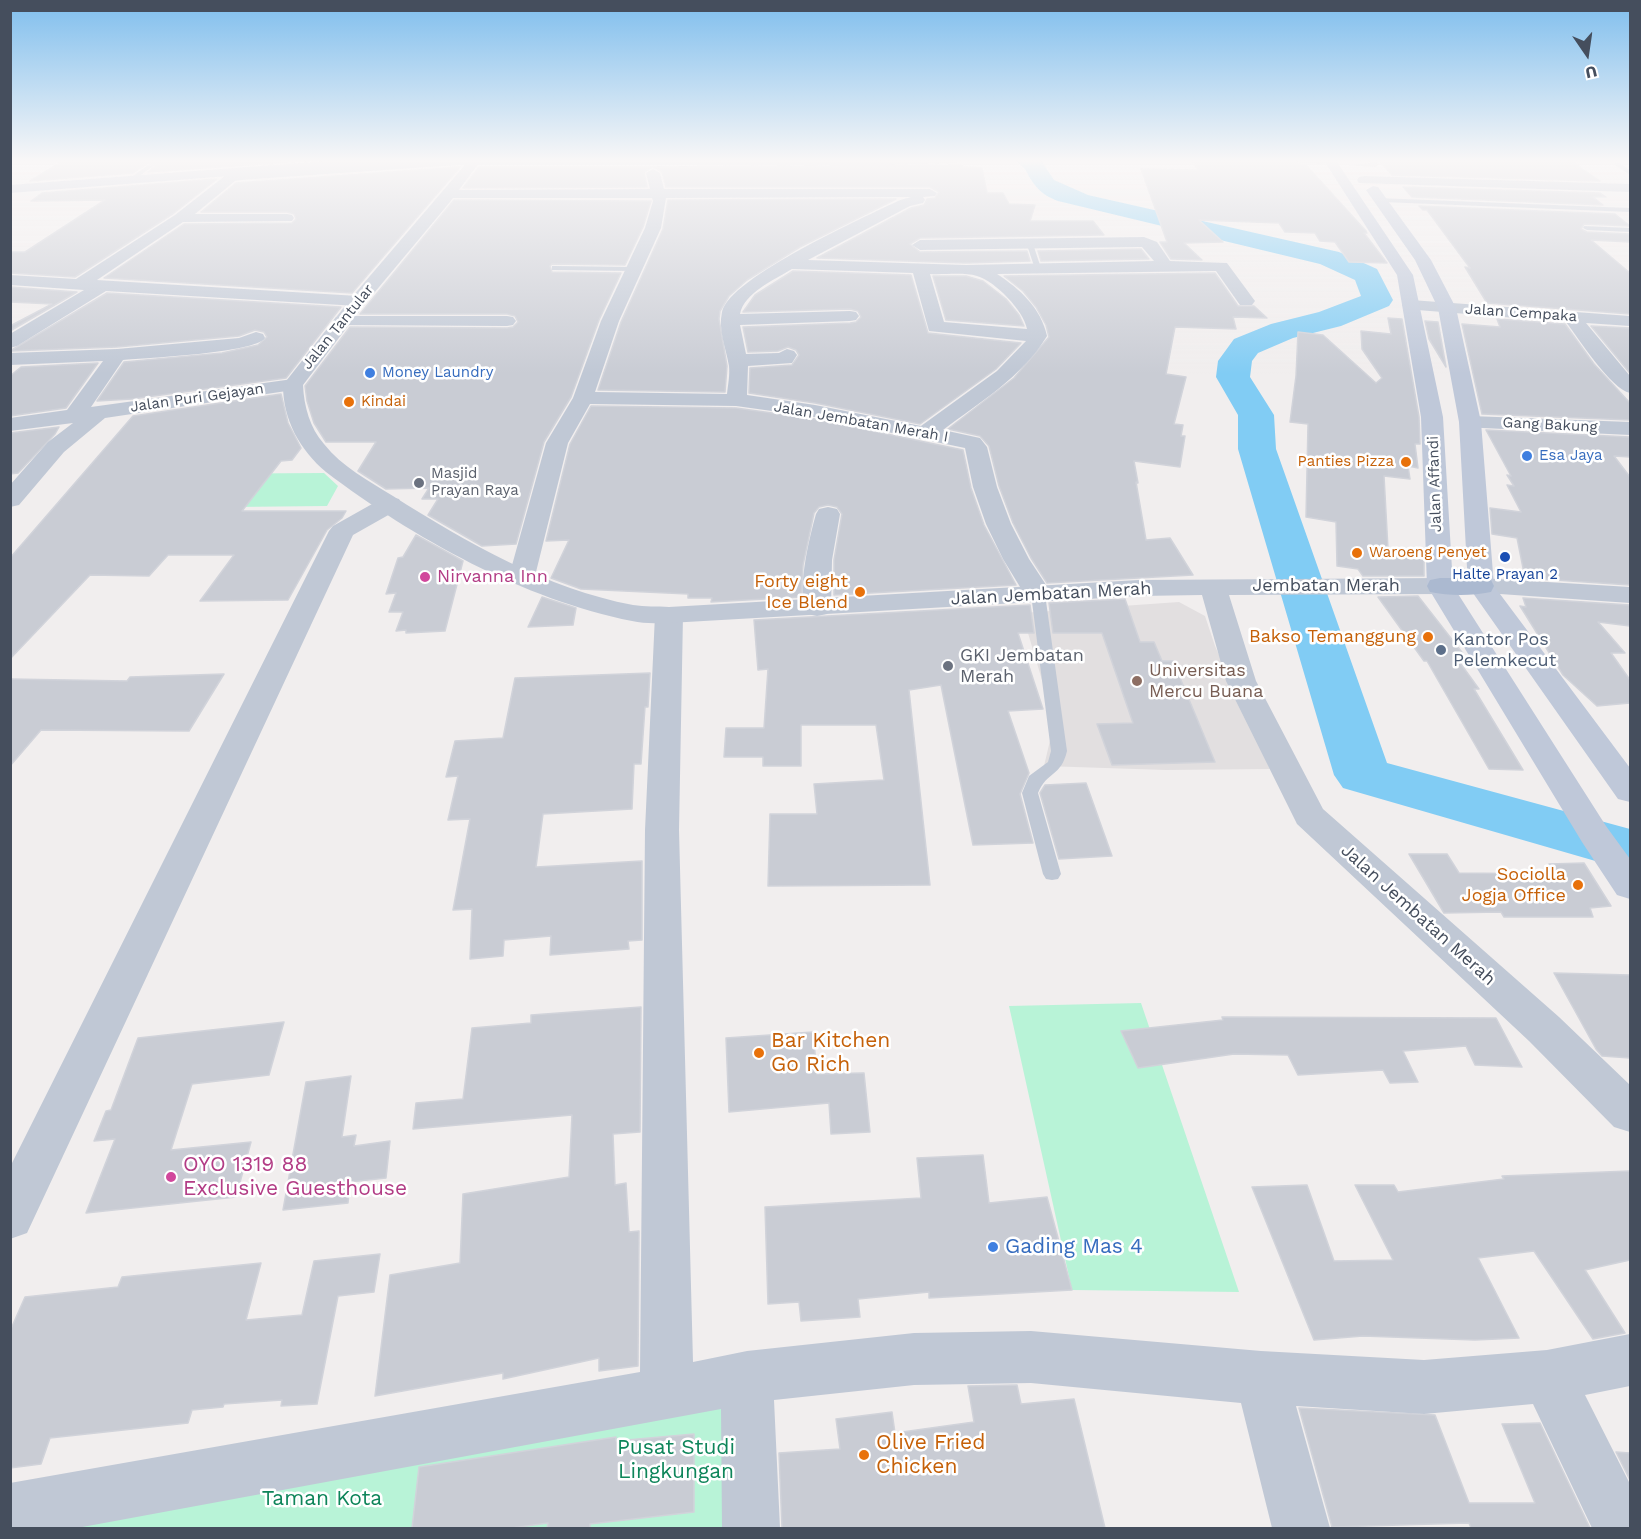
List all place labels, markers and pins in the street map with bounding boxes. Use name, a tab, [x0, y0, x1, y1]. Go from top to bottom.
place label: Money Laundry	[382, 364, 493, 382]
marker: Money Laundry	[363, 366, 377, 380]
place label: Kindai	[361, 393, 406, 411]
marker: Kindai	[342, 395, 356, 409]
place label: Esa Jaya	[1539, 447, 1602, 465]
marker: Esa Jaya	[1520, 449, 1534, 463]
place label: Panties Pizza	[1298, 453, 1394, 471]
marker: Panties Pizza	[1399, 455, 1413, 469]
place label: Masjid Prayan Raya	[431, 465, 519, 500]
marker: Masjid Prayan Raya	[412, 476, 426, 490]
place label: Waroeng Penyet	[1369, 544, 1486, 562]
marker: Waroeng Penyet	[1350, 546, 1364, 560]
marker: Halte Prayan 2	[1498, 550, 1512, 564]
place label: Nirvanna Inn	[437, 566, 548, 588]
place label: Halte Prayan 2	[1452, 566, 1558, 584]
marker: Nirvanna Inn	[418, 570, 432, 584]
place label: Forty eight Ice Blend	[754, 571, 848, 614]
marker: Forty eight Ice Blend	[853, 585, 867, 599]
place label: Bakso Temanggung	[1249, 626, 1416, 648]
place label: Kantor Pos Pelemkecut	[1453, 629, 1556, 672]
marker: Bakso Temanggung	[1421, 630, 1435, 644]
marker: Kantor Pos Pelemkecut	[1434, 643, 1448, 657]
place label: GKI Jembatan Merah	[960, 645, 1084, 688]
marker: GKI Jembatan Merah	[941, 659, 955, 673]
place label: Universitas Mercu Buana	[1149, 660, 1263, 702]
marker: Universitas Mercu Buana	[1130, 674, 1144, 688]
place label: Sociolla Jogja Office	[1462, 864, 1566, 906]
marker: Sociolla Jogja Office	[1571, 878, 1585, 892]
place label: Bar Kitchen Go Rich	[771, 1028, 890, 1078]
marker: Bar Kitchen Go Rich	[752, 1046, 766, 1060]
place label: OYO 1319 88 Exclusive Guesthouse	[183, 1152, 407, 1202]
marker: OYO 1319 88 Exclusive Guesthouse	[164, 1170, 178, 1184]
place label: Gading Mas 4	[1005, 1234, 1143, 1260]
marker: Gading Mas 4	[986, 1240, 1000, 1254]
place label: Olive Fried Chicken	[876, 1430, 985, 1480]
marker: Olive Fried Chicken	[857, 1448, 871, 1462]

